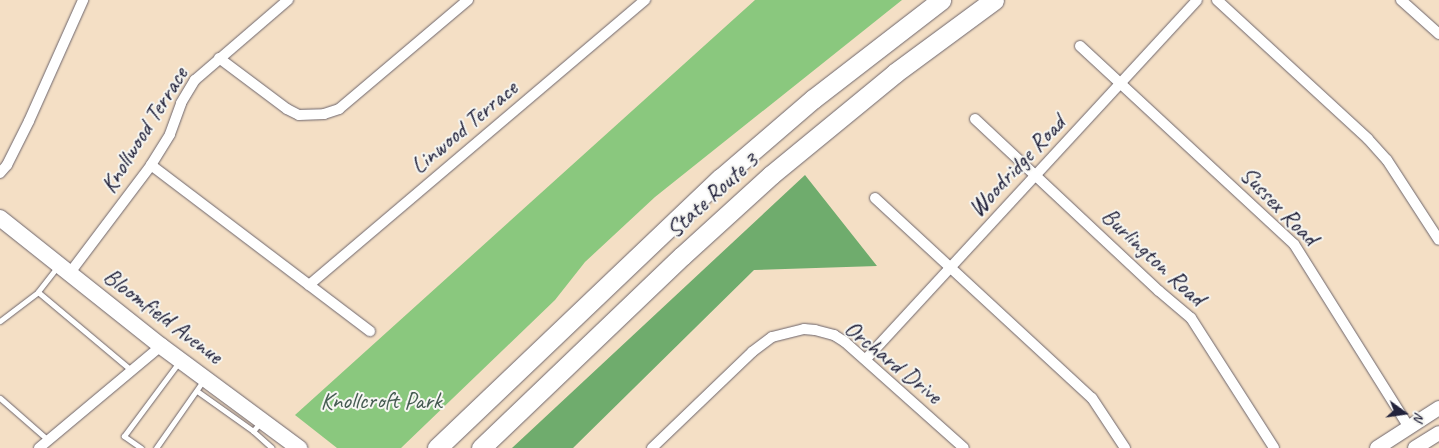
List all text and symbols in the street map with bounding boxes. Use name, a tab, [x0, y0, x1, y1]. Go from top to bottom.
street label: Knollwood Terrace	[94, 62, 194, 198]
street label: Linwood Terrace	[405, 74, 523, 180]
street label: Woodridge Road	[963, 109, 1071, 223]
street label: State Route 3	[660, 146, 764, 244]
street label: Sussex Road	[1234, 161, 1324, 251]
street label: Burlington Road	[1095, 202, 1211, 312]
street label: Bloomfield Avenue	[98, 262, 228, 370]
street label: Orchard Drive	[838, 314, 948, 410]
park label: Knollcroft Park	[320, 387, 442, 415]
north arrow	[1379, 388, 1429, 438]
text: N	[1410, 410, 1428, 423]

